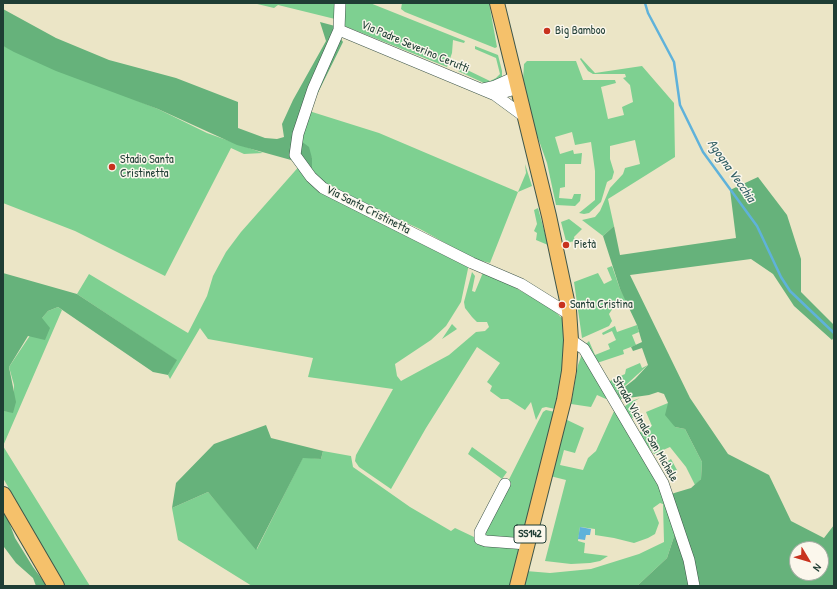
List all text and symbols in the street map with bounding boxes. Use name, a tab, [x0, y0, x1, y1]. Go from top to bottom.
street label: Via Padre Severino Cerutti	[359, 18, 471, 76]
place label: Big Bamboo	[555, 24, 605, 38]
marker: Big Bamboo	[542, 26, 552, 36]
water label: Agogna Vecchia	[704, 137, 758, 205]
place label: Stadio Santa Cristinetta	[120, 153, 174, 181]
marker: Stadio Santa Cristinetta	[107, 162, 117, 172]
street label: Via Santa Cristinetta	[323, 183, 413, 237]
place label: Pietà	[574, 238, 596, 252]
marker: Pietà	[561, 240, 571, 250]
place label: Santa Cristina	[570, 298, 633, 312]
marker: Santa Cristina	[557, 300, 567, 310]
street label: Strada Vicinale San Michele	[609, 374, 681, 484]
road number: SS142	[514, 525, 546, 543]
north arrow	[789, 541, 829, 581]
text: N	[810, 561, 825, 574]

